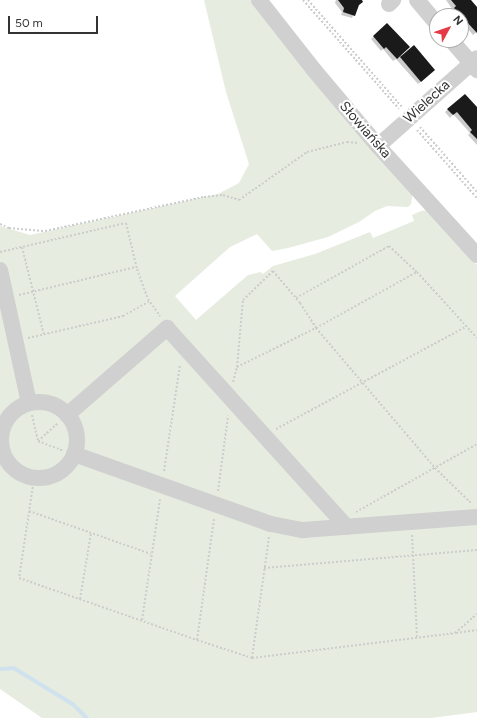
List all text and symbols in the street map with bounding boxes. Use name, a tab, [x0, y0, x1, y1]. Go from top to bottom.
scale bar	[10, 8, 100, 34]
north arrow	[429, 8, 469, 48]
text: N	[450, 13, 466, 28]
text: 50 m	[15, 16, 43, 30]
street label: Wielecka	[400, 77, 454, 127]
street label: Słowiańska	[336, 98, 394, 162]

